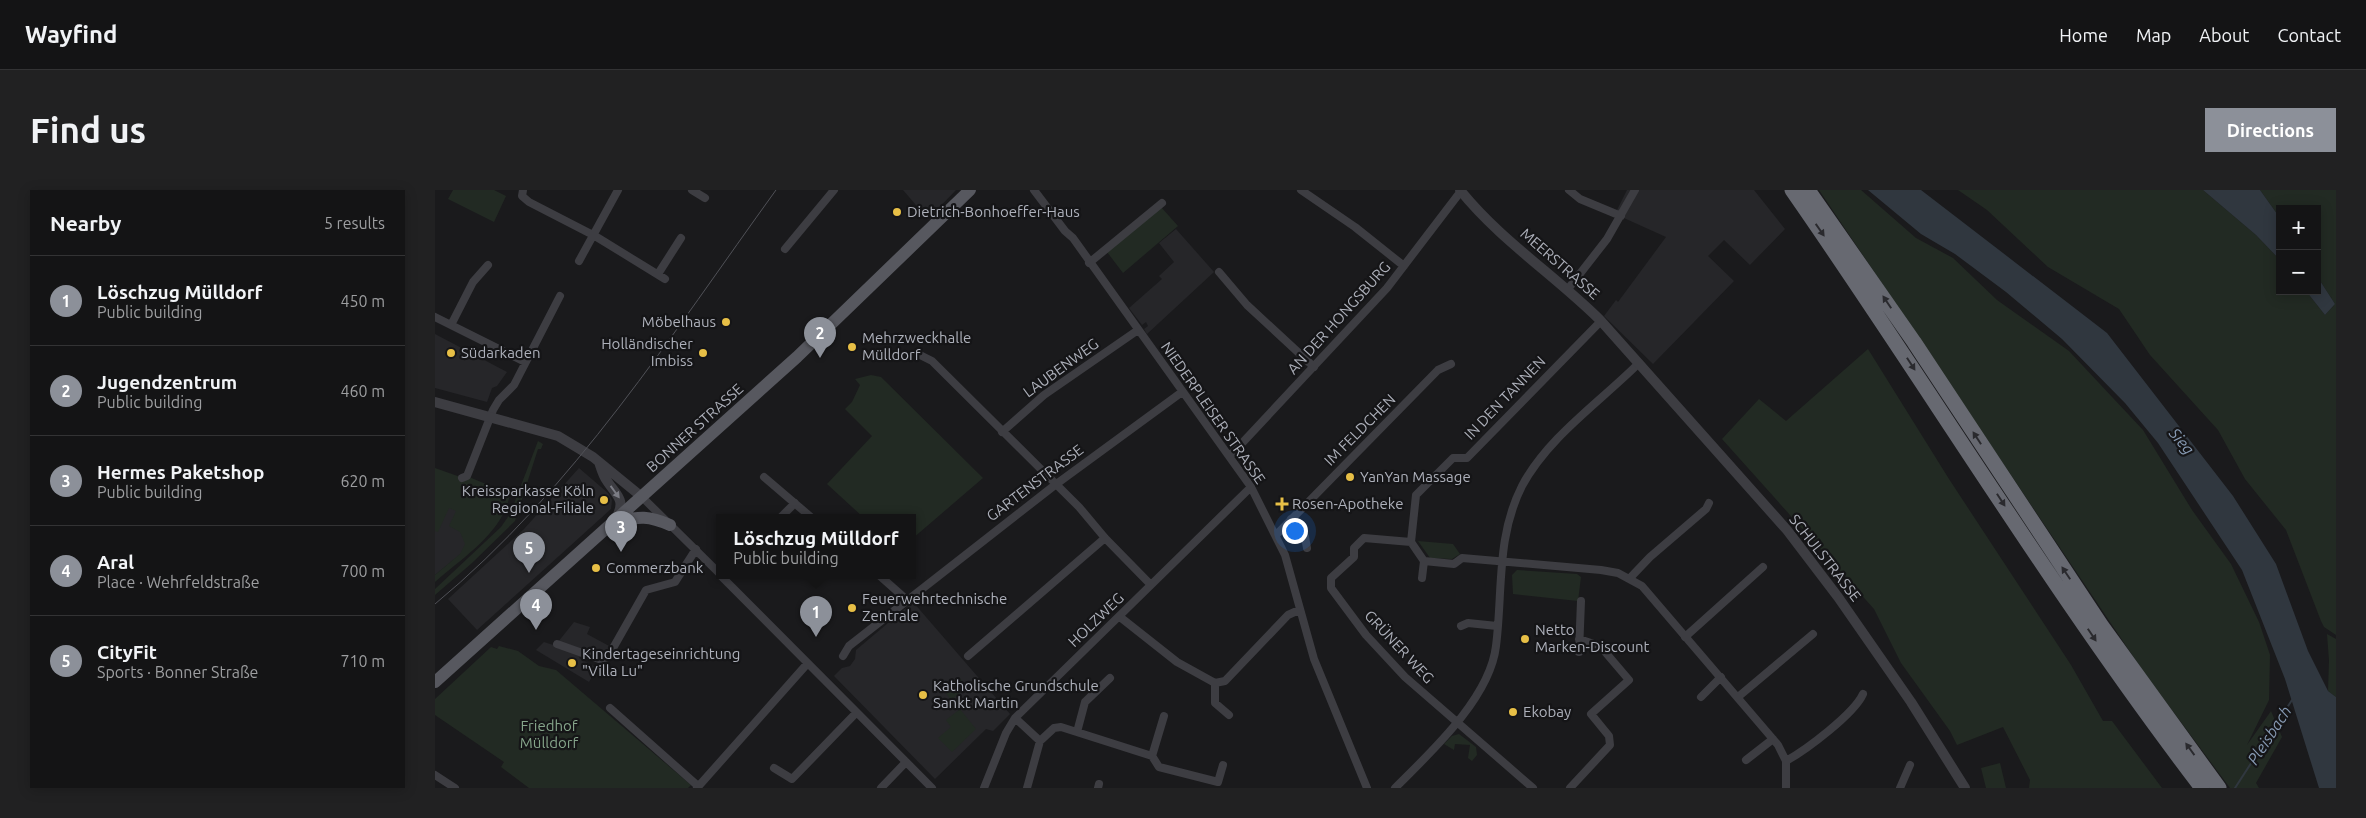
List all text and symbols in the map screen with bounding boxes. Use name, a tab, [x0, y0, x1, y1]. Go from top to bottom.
text: Wayfind	[25, 21, 117, 48]
text: Home	[2059, 25, 2108, 45]
text: Map	[2136, 25, 2171, 45]
text: About	[2199, 25, 2249, 45]
text: Contact	[2277, 25, 2341, 45]
button: Directions	[2205, 108, 2336, 152]
text: Find us	[30, 110, 146, 150]
place label: Dietrich-Bonhoeffer-Haus	[907, 203, 1080, 220]
map controls	[2276, 205, 2321, 295]
button: +	[2276, 205, 2321, 250]
marker: Dietrich-Bonhoeffer-Haus	[891, 206, 903, 218]
text: Nearby	[50, 211, 121, 235]
text: 5 results	[324, 214, 385, 232]
one-way arrow	[1815, 223, 1825, 237]
street label: MEERSTRASSE	[1517, 225, 1603, 303]
button: −	[2276, 250, 2321, 295]
street label: AN DER HONGSBURG	[1284, 258, 1394, 377]
text: Löschzug Mülldorf	[97, 281, 262, 303]
text: 1	[61, 292, 71, 310]
text: 450 m	[340, 292, 385, 310]
one-way arrow	[1882, 295, 1892, 309]
text: Public building	[97, 303, 202, 321]
place label: Möbelhaus	[642, 313, 716, 330]
marker: Möbelhaus	[720, 316, 732, 328]
pin: 2	[804, 317, 836, 358]
place label: Mehrzweckhalle Mülldorf	[862, 329, 971, 363]
place label: Holländischer Imbiss	[601, 335, 693, 369]
street label: LAUBENWEG	[1020, 335, 1102, 401]
street label: NIEDERPLEISER STRASSE	[1158, 338, 1269, 487]
marker: Mehrzweckhalle Mülldorf	[846, 341, 858, 353]
place label: Südarkaden	[461, 344, 541, 361]
marker: Südarkaden	[445, 347, 457, 359]
marker: Holländischer Imbiss	[697, 347, 709, 359]
street label: IN DEN TANNEN	[1461, 353, 1549, 443]
one-way arrow	[1906, 358, 1916, 371]
text: Jugendzentrum	[97, 371, 237, 393]
street label: BONNER STRASSE	[643, 380, 746, 475]
text: 2	[61, 382, 71, 400]
text: 460 m	[340, 382, 385, 400]
street label: IM FELDCHEN	[1321, 391, 1399, 469]
text: Public building	[97, 393, 202, 411]
water label: Sieg	[2165, 423, 2198, 458]
one-way arrow	[1972, 431, 1982, 444]
street label: GARTENSTRASSE	[983, 441, 1086, 524]
text: Hermes Paketshop	[97, 461, 264, 483]
place label: YanYan Massage	[1360, 468, 1471, 485]
marker: YanYan Massage	[1344, 471, 1356, 483]
text: 3	[61, 472, 71, 490]
text: 620 m	[340, 472, 385, 490]
place label: Kreissparkasse Köln Regional-Filiale	[462, 482, 594, 516]
text: Public building	[97, 483, 202, 501]
one-way arrow	[610, 485, 620, 498]
one-way arrow	[1996, 493, 2006, 507]
marker: Kreissparkasse Köln Regional-Filiale	[598, 494, 610, 506]
place label: Rosen-Apotheke	[1292, 495, 1403, 512]
marker: Rosen-Apotheke	[1276, 498, 1288, 510]
pin: 3	[605, 511, 637, 552]
street label: SCHULSTRASSE	[1786, 511, 1865, 605]
popup	[716, 514, 916, 579]
your location	[1282, 518, 1308, 544]
text: Löschzug Mülldorf	[733, 527, 899, 549]
pin: 5	[513, 532, 545, 573]
text: Public building	[733, 549, 839, 567]
text: Aral	[97, 551, 134, 573]
place label: Commerzbank	[606, 559, 704, 576]
text: 4	[61, 562, 71, 580]
text: 700 m	[340, 562, 385, 580]
marker: Commerzbank	[590, 562, 602, 574]
one-way arrow	[2061, 566, 2071, 580]
text: Place · Wehrfeldstraße	[97, 573, 260, 591]
pin: 4	[520, 589, 552, 630]
street label: HOLZWEG	[1064, 589, 1127, 650]
place label: Feuerwehrtechnische Zentrale	[862, 590, 1007, 624]
pin: 1	[800, 596, 832, 637]
marker: Feuerwehrtechnische Zentrale	[846, 602, 858, 614]
street label: GRÜNER WEG	[1361, 607, 1437, 687]
place label: Netto Marken-Discount	[1535, 621, 1650, 655]
one-way arrow	[2087, 628, 2096, 641]
marker: Netto Marken-Discount	[1519, 633, 1531, 645]
text: CityFit	[97, 641, 157, 663]
place label: Kindertageseinrichtung "Villa Lu"	[582, 645, 740, 679]
text: 5	[61, 652, 71, 670]
text: 710 m	[340, 652, 385, 670]
marker: Kindertageseinrichtung "Villa Lu"	[566, 657, 578, 669]
text: Sports · Bonner Straße	[97, 663, 258, 681]
place label: Katholische Grundschule Sankt Martin	[933, 677, 1099, 711]
marker: Katholische Grundschule Sankt Martin	[917, 689, 929, 701]
water label: Pleisbach	[2243, 702, 2295, 768]
place label: Ekobay	[1523, 703, 1571, 720]
marker: Ekobay	[1507, 706, 1519, 718]
park label: Friedhof Mülldorf	[520, 717, 578, 751]
one-way arrow	[2185, 743, 2196, 756]

